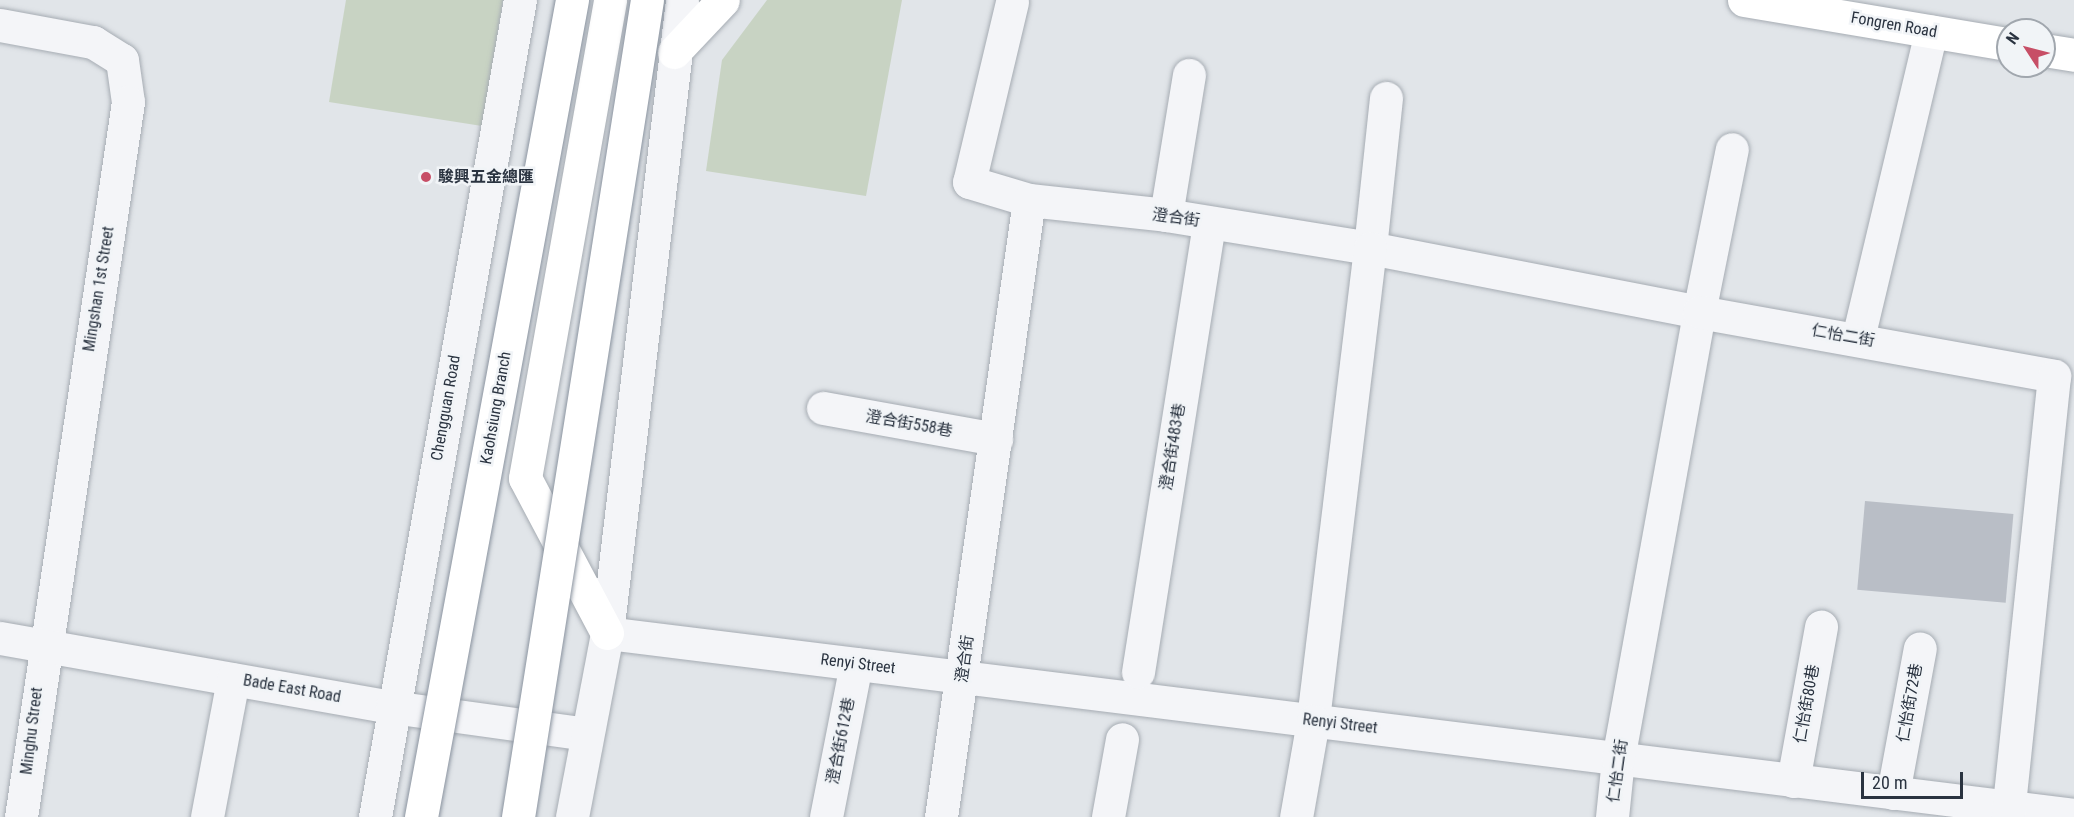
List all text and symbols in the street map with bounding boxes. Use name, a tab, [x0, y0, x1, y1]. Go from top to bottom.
street label: Fongren Road	[1850, 8, 1938, 42]
north arrow	[1996, 18, 2056, 78]
text: N	[2002, 29, 2023, 48]
place label: 駿興五金總匯	[438, 167, 534, 187]
marker: 駿興五金總匯	[419, 170, 433, 184]
street label: 澄合街	[1151, 205, 1201, 231]
street label: Mingshan 1st Street	[80, 225, 118, 353]
street label: 仁怡二街	[1810, 321, 1876, 351]
street label: Kaohsiung Branch	[477, 350, 515, 466]
street label: Chengguan Road	[427, 354, 465, 462]
street label: 澄合街483巷	[1157, 402, 1189, 492]
street label: 澄合街558巷	[864, 407, 954, 441]
street label: 澄合街	[952, 634, 978, 684]
street label: Renyi Street	[819, 650, 897, 678]
street label: 仁怡街72巷	[1894, 662, 1926, 744]
street label: 仁怡街80巷	[1791, 663, 1823, 745]
street label: Bade East Road	[242, 671, 342, 707]
street label: Minghu Street	[17, 686, 47, 776]
street label: 澄合街612巷	[823, 696, 859, 786]
street label: Renyi Street	[1301, 710, 1379, 738]
street label: 仁怡二街	[1604, 738, 1632, 804]
scale bar	[1864, 760, 1966, 798]
text: 20 m	[1872, 772, 1907, 793]

